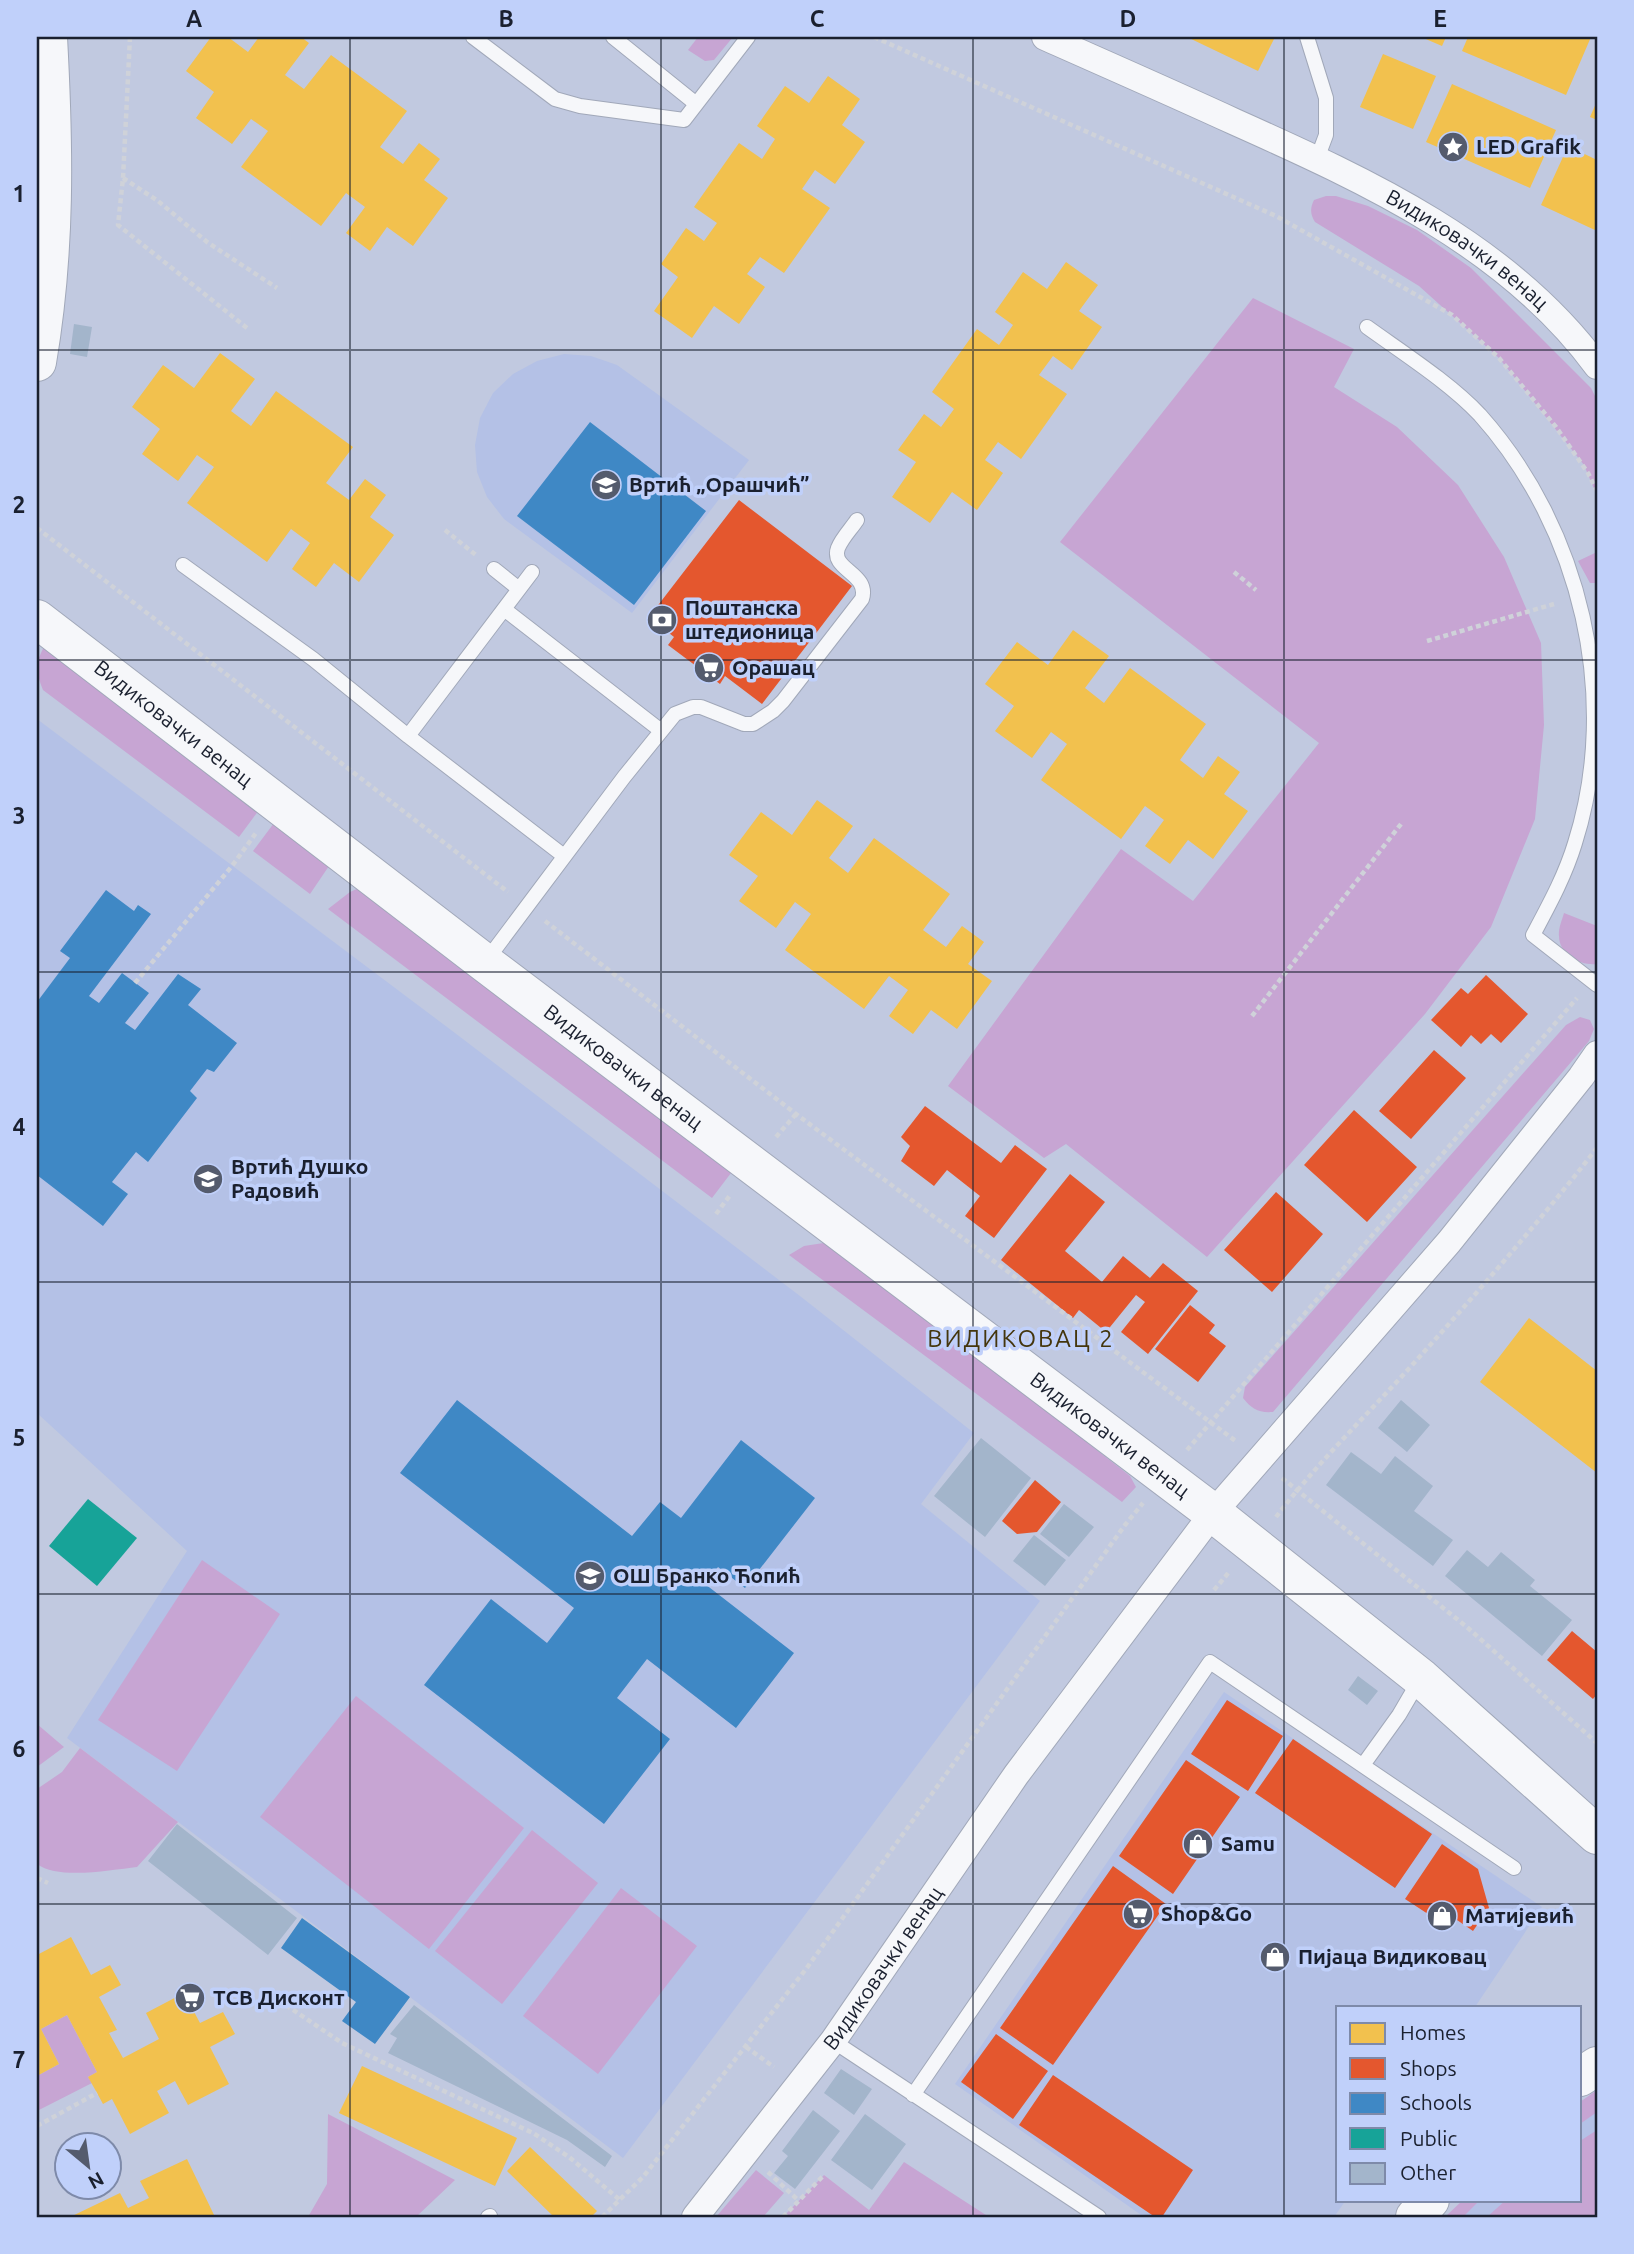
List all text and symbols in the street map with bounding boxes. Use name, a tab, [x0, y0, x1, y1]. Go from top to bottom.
text: A	[186, 6, 202, 31]
text: B	[498, 6, 514, 31]
text: C	[810, 6, 825, 31]
text: D	[1120, 6, 1136, 31]
text: E	[1433, 6, 1447, 31]
place icon: LED Grafik	[1436, 130, 1470, 164]
place label: LED Grafik	[1476, 134, 1581, 158]
text: 1	[13, 181, 25, 206]
street label: Видиковачки венац	[1382, 184, 1554, 314]
school or university icon: Вртић „Орашчић”	[589, 468, 623, 502]
place label: Вртић „Орашчић”	[629, 472, 810, 496]
text: 2	[13, 492, 25, 517]
place label: Поштанска штедионица	[685, 595, 814, 643]
bank icon: Поштанска штедионица	[645, 603, 679, 637]
supermarket icon: Орашац	[692, 651, 726, 685]
street label: Видиковачки венац	[90, 655, 258, 791]
place label: Орашац	[732, 655, 815, 679]
text: 3	[13, 803, 25, 828]
street label: Видиковачки венац	[539, 999, 708, 1134]
text: 4	[13, 1114, 26, 1139]
place label: Вртић Душко Радовић	[231, 1154, 368, 1202]
school or university icon: Вртић Душко Радовић	[191, 1162, 225, 1196]
district label: ВИДИКОВАЦ 2	[927, 1325, 1115, 1352]
street label: Видиковачки венац	[1026, 1366, 1195, 1502]
text: 5	[13, 1425, 25, 1450]
school or university icon: ОШ Бранко Ћопић	[573, 1559, 607, 1593]
place label: ОШ Бранко Ћопић	[613, 1563, 801, 1587]
text: 6	[13, 1736, 26, 1761]
shop icon: Samu	[1181, 1827, 1215, 1861]
place label: Samu	[1221, 1831, 1275, 1855]
street label: Видиковачки венац	[818, 1881, 947, 2054]
supermarket icon: Shop&Go	[1121, 1897, 1155, 1931]
shop icon: Матијевић	[1425, 1899, 1459, 1933]
place label: Shop&Go	[1161, 1901, 1252, 1925]
place label: Матијевић	[1465, 1903, 1574, 1927]
shop icon: Пијаца Видиковац	[1258, 1940, 1292, 1974]
place label: Пијаца Видиковац	[1298, 1944, 1487, 1968]
supermarket icon: ТСВ Дисконт	[173, 1981, 207, 2015]
place label: ТСВ Дисконт	[213, 1985, 345, 2009]
legend	[1336, 2006, 1582, 2202]
text: Homes	[1400, 2020, 1466, 2044]
text: 7	[13, 2047, 25, 2072]
text: Shops	[1400, 2056, 1457, 2080]
text: Schools	[1400, 2090, 1472, 2114]
text: Public	[1400, 2126, 1457, 2150]
north arrow	[52, 2132, 122, 2202]
text: Other	[1400, 2160, 1456, 2184]
text: N	[85, 2168, 108, 2194]

